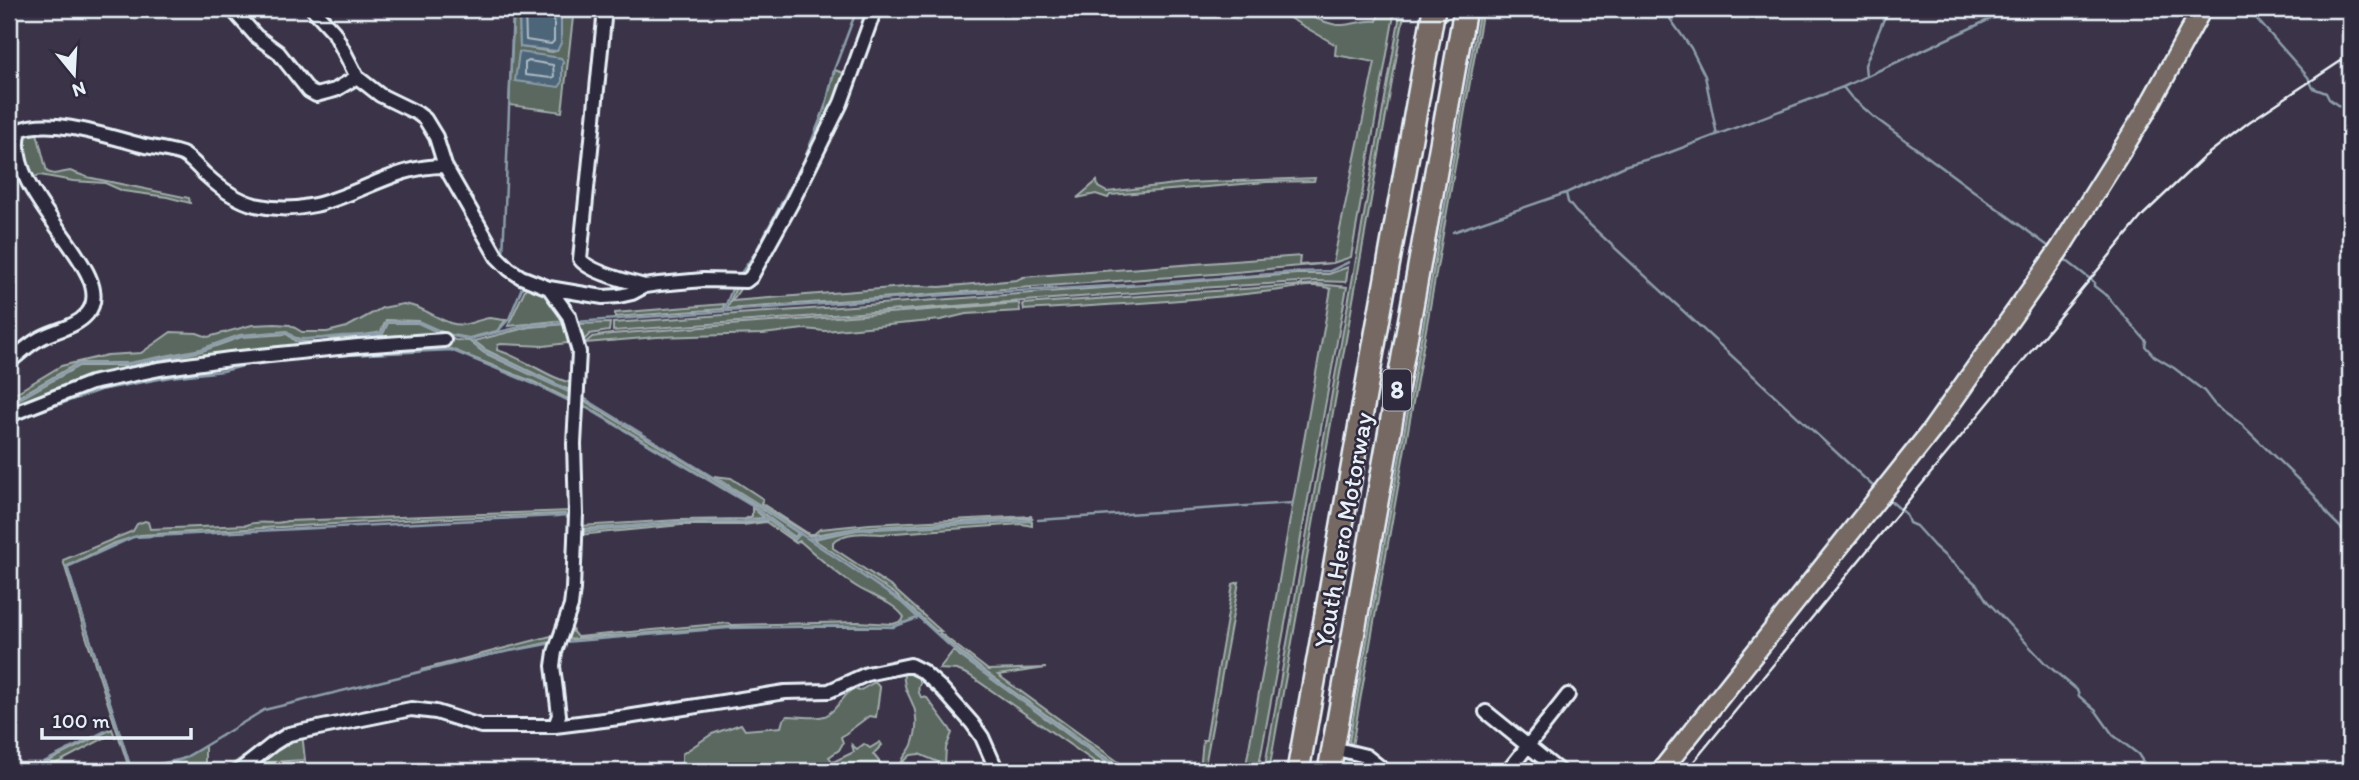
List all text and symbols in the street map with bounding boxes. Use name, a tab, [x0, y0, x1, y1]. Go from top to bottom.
north arrow	[38, 38, 108, 108]
text: N	[69, 77, 89, 103]
road number: 8	[1383, 370, 1411, 410]
street label: Youth Hero Motorway	[1306, 410, 1380, 650]
scale bar	[42, 696, 191, 740]
text: 100 m	[52, 708, 110, 733]

